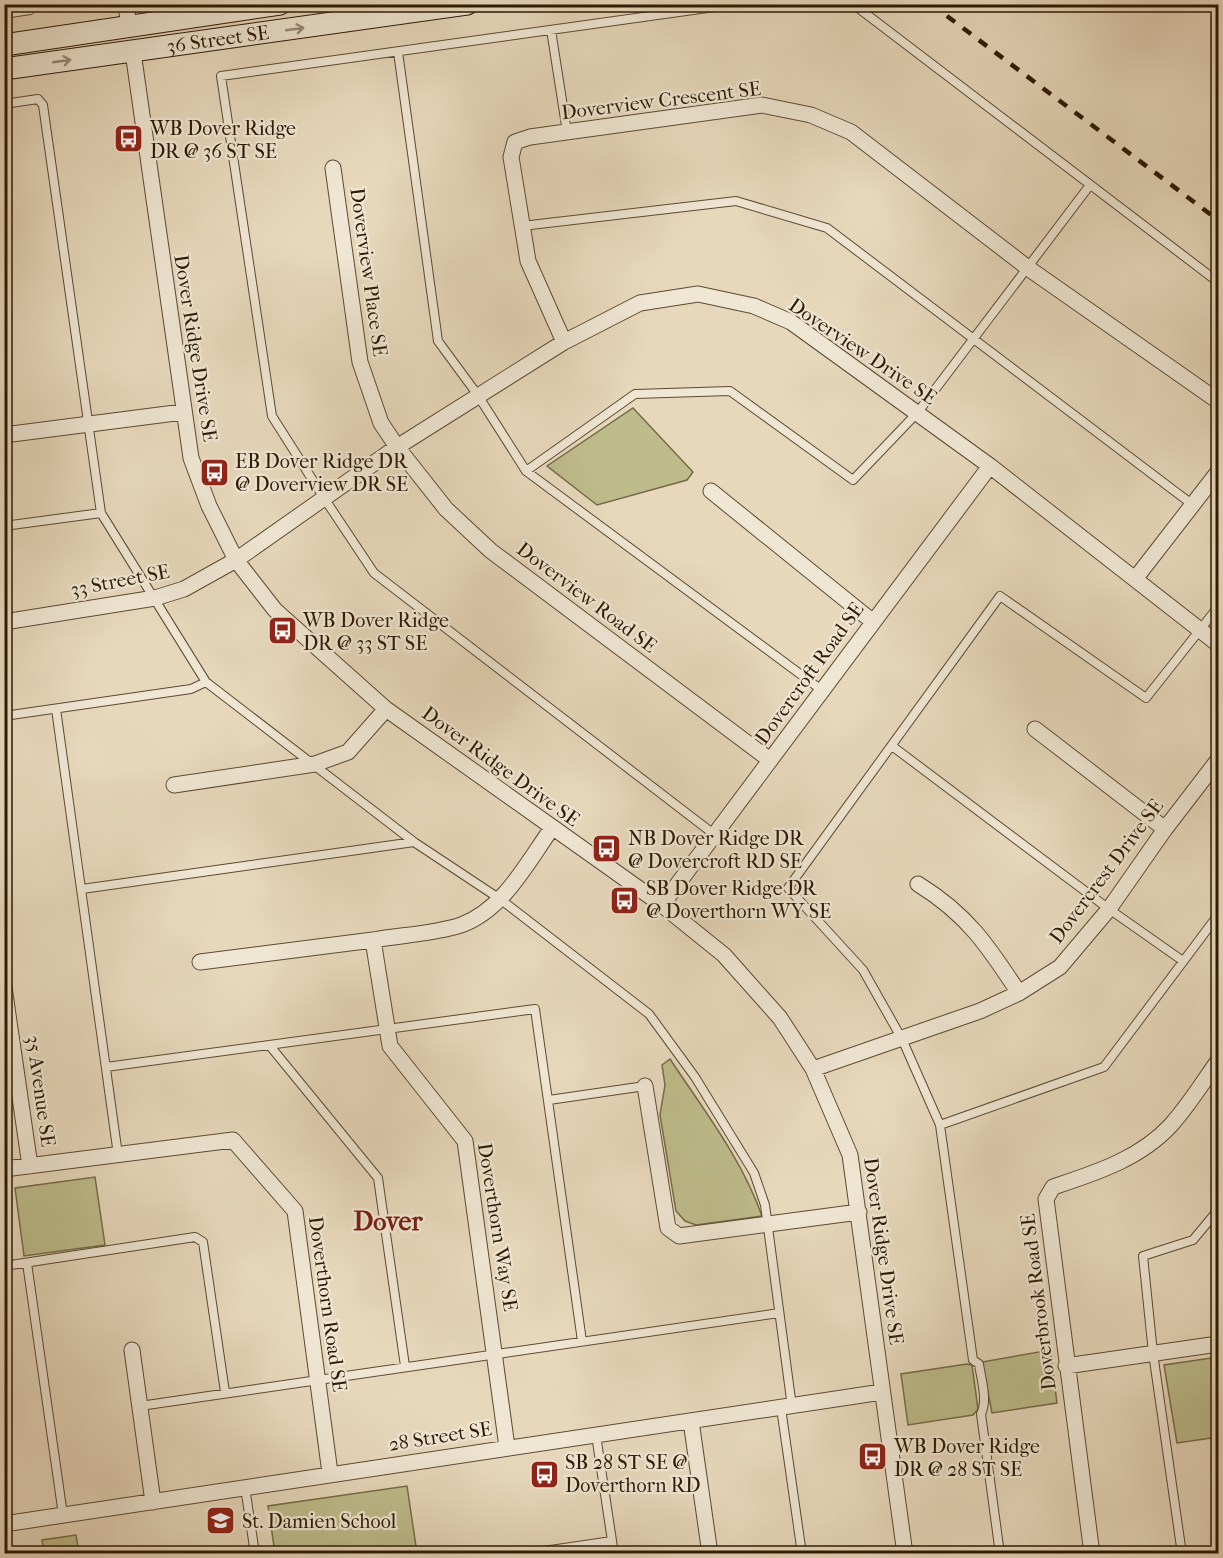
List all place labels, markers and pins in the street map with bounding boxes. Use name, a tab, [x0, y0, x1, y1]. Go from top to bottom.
place label: WB Dover Ridge DR @ 36 ST SE	[149, 117, 296, 163]
bus stop icon: WB Dover Ridge DR @ 36 ST SE	[113, 123, 145, 155]
place label: EB Dover Ridge DR @ Doverview DR SE	[235, 450, 409, 496]
bus stop icon: EB Dover Ridge DR @ Doverview DR SE	[198, 457, 230, 489]
place label: WB Dover Ridge DR @ 33 ST SE	[302, 609, 449, 655]
bus stop icon: WB Dover Ridge DR @ 33 ST SE	[266, 615, 298, 647]
place label: NB Dover Ridge DR @ Dovercroft RD SE	[628, 827, 805, 873]
bus stop icon: NB Dover Ridge DR @ Dovercroft RD SE	[591, 833, 623, 865]
place label: SB Dover Ridge DR @ Doverthorn WY SE	[646, 877, 831, 923]
bus stop icon: SB Dover Ridge DR @ Doverthorn WY SE	[609, 884, 641, 916]
place label: WB Dover Ridge DR @ 28 ST SE	[893, 1435, 1040, 1481]
bus stop icon: WB Dover Ridge DR @ 28 ST SE	[857, 1441, 889, 1473]
place label: SB 28 ST SE @ Doverthorn RD	[565, 1451, 701, 1497]
bus stop icon: SB 28 ST SE @ Doverthorn RD	[528, 1458, 560, 1490]
school or university icon: St. Damien School	[205, 1505, 237, 1537]
place label: St. Damien School	[242, 1510, 397, 1533]

